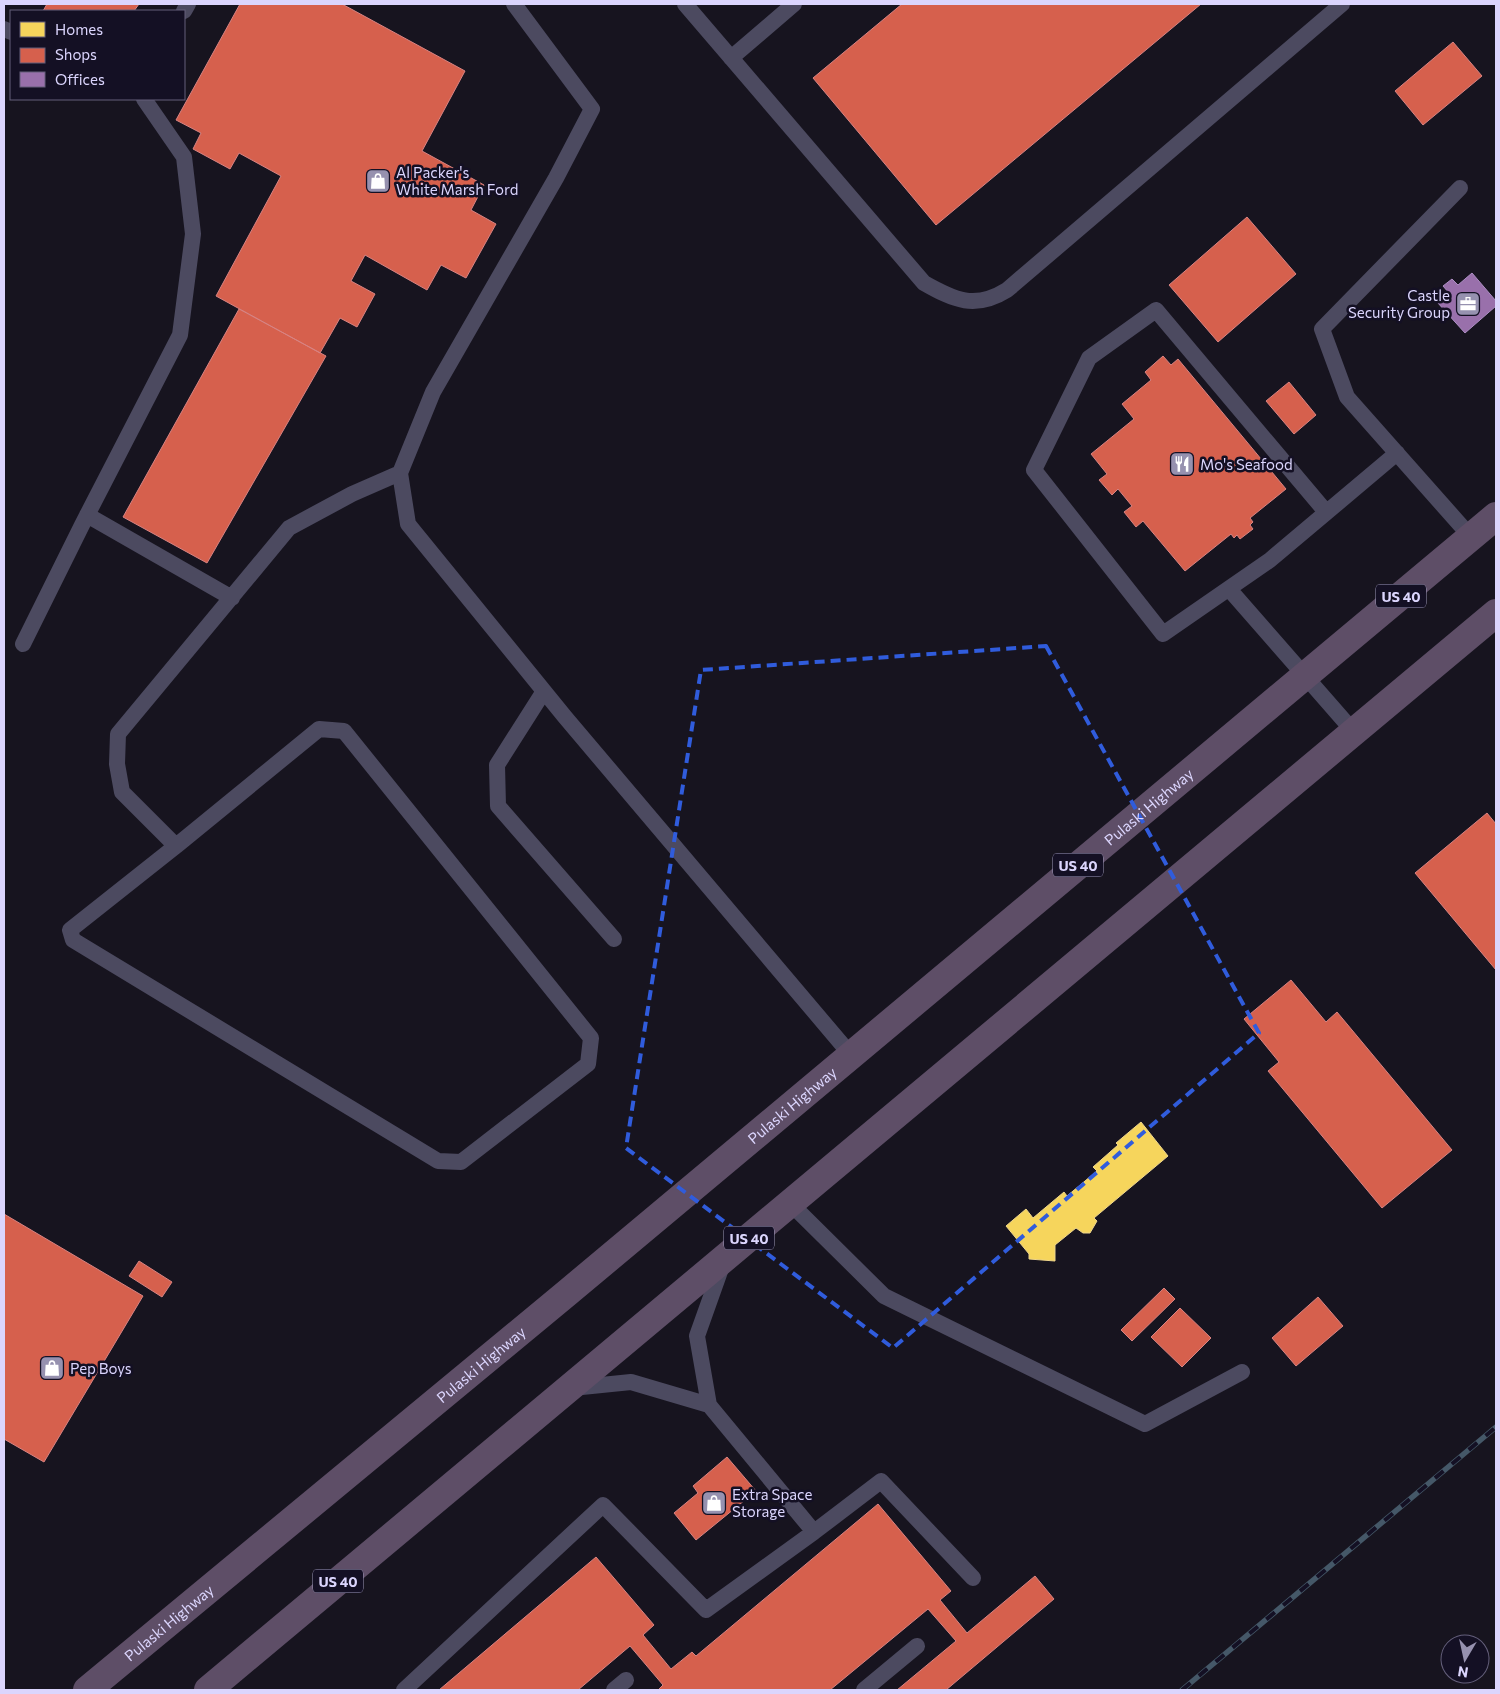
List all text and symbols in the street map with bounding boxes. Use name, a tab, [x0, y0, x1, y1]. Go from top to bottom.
legend	[10, 10, 185, 100]
text: Homes	[55, 20, 103, 38]
text: Shops	[55, 45, 97, 63]
text: Offices	[55, 70, 105, 88]
place label: Al Packer's White Marsh Ford	[396, 163, 518, 198]
shop icon: Al Packer's White Marsh Ford	[365, 168, 391, 194]
place label: Castle Security Group	[1348, 286, 1450, 321]
office icon: Castle Security Group	[1455, 291, 1481, 317]
restaurant icon: Mo's Seafood	[1169, 451, 1195, 477]
place label: Mo's Seafood	[1200, 455, 1293, 473]
road number: US 40	[1376, 584, 1426, 608]
street label: Pulaski Highway	[1100, 764, 1197, 849]
road number: US 40	[1053, 854, 1103, 876]
street label: Pulaski Highway	[744, 1063, 840, 1147]
road number: US 40	[724, 1226, 774, 1250]
street label: Pulaski Highway	[433, 1322, 529, 1406]
shop icon: Pep Boys	[39, 1355, 65, 1381]
place label: Pep Boys	[70, 1359, 132, 1377]
place label: Extra Space Storage	[732, 1485, 813, 1520]
shop icon: Extra Space Storage	[701, 1490, 727, 1516]
road number: US 40	[313, 1570, 363, 1592]
street label: Pulaski Highway	[120, 1580, 217, 1664]
north arrow	[1440, 1634, 1490, 1684]
text: N	[1456, 1663, 1469, 1682]

